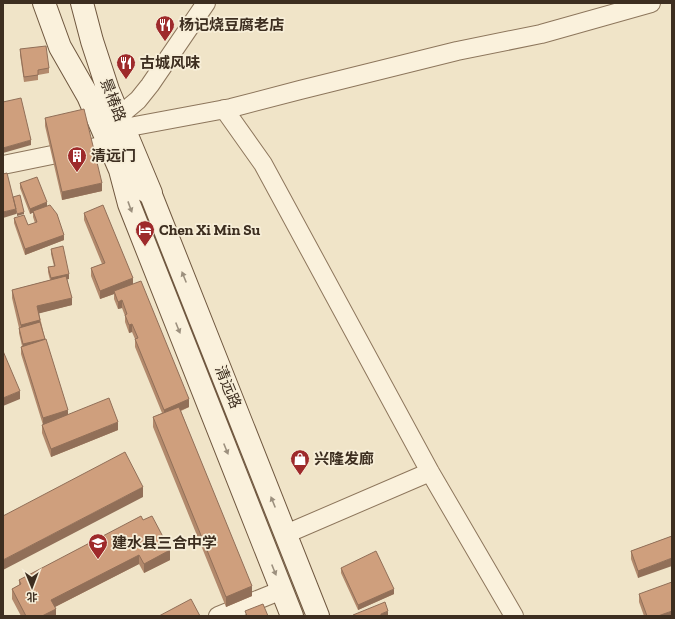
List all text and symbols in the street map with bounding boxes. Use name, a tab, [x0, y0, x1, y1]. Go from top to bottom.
restaurant icon: 杨记烧豆腐老店	[154, 14, 176, 42]
place label: 杨记烧豆腐老店	[179, 16, 284, 34]
restaurant icon: 古城风味	[115, 52, 137, 80]
place label: 古城风味	[140, 54, 200, 72]
street label: 景椿路	[97, 76, 129, 124]
building icon: 清远门	[66, 145, 88, 173]
place label: 清远门	[91, 147, 136, 165]
one-way arrow	[128, 202, 134, 214]
hotel icon: Chen Xi Min Su	[134, 219, 156, 247]
place label: Chen Xi Min Su	[159, 221, 261, 239]
one-way arrow	[180, 270, 186, 282]
one-way arrow	[175, 323, 181, 334]
street label: 清远路	[211, 363, 245, 411]
one-way arrow	[223, 444, 229, 456]
shop icon: 兴隆发廊	[289, 448, 311, 476]
place label: 兴隆发廊	[314, 450, 374, 468]
one-way arrow	[270, 496, 276, 507]
school or university icon: 建水县三合中学	[87, 532, 109, 560]
place label: 建水县三合中学	[112, 534, 217, 552]
one-way arrow	[271, 565, 277, 577]
north arrow	[12, 567, 52, 607]
text: 北	[27, 590, 38, 603]

